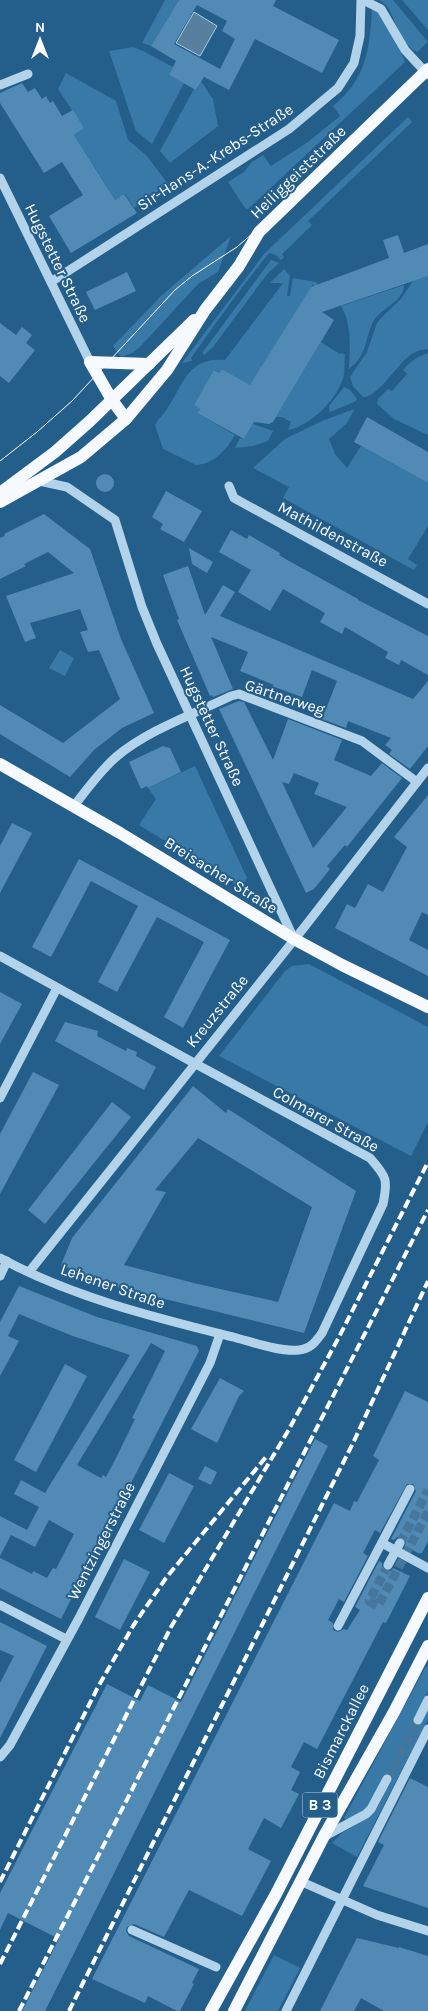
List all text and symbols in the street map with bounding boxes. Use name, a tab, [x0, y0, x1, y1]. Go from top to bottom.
north arrow	[15, 15, 65, 65]
text: N	[35, 19, 45, 36]
street label: Sir-Hans-A.-Krebs-Straße	[133, 99, 297, 215]
street label: Heiliggeiststraße	[246, 122, 350, 222]
street label: Hugstetter Straße	[21, 200, 95, 326]
street label: Mathildenstraße	[275, 497, 391, 571]
street label: Hugstetter Straße	[176, 663, 248, 789]
street label: Gärtnerweg	[242, 675, 328, 719]
street label: Breisacher Straße	[161, 833, 281, 917]
street label: Kreuzstraße	[182, 971, 252, 1051]
street label: Colmarer Straße	[269, 1082, 383, 1156]
street label: Lehener Straße	[58, 1259, 168, 1313]
street label: Wentzingerstraße	[63, 1479, 139, 1603]
street label: Bismarckallee	[309, 1680, 373, 1782]
road number: B 3	[302, 1792, 338, 1818]

